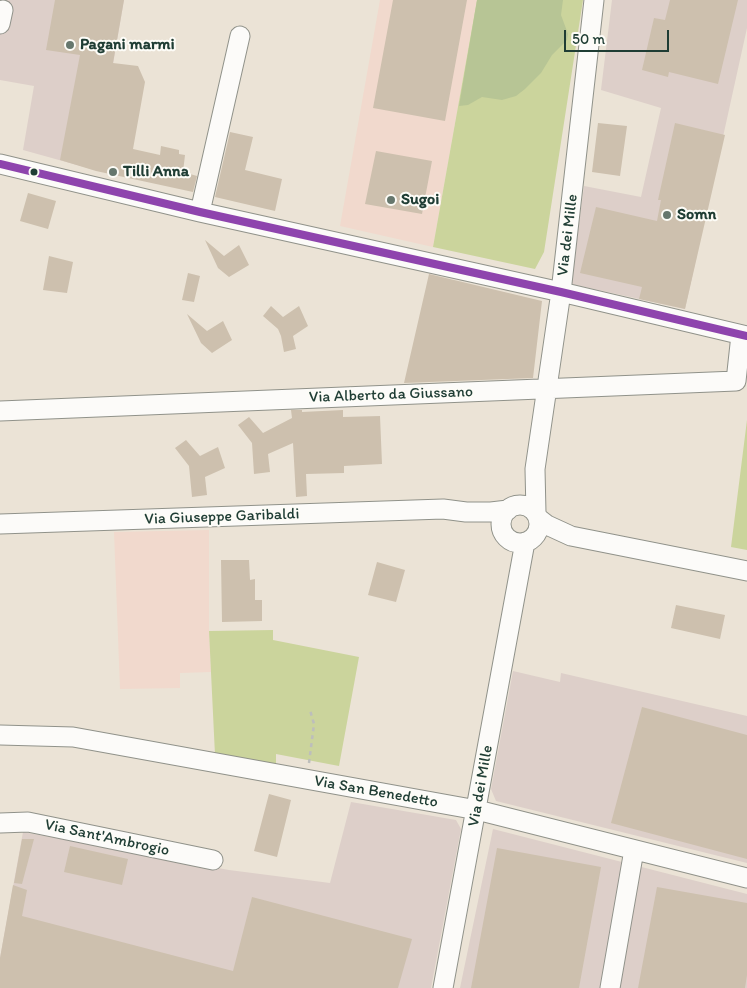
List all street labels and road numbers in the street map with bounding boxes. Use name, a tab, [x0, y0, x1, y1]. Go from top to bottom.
street label: Via dei Mille	[553, 193, 583, 277]
street label: Via Alberto da Giussano	[309, 383, 473, 407]
street label: Via Giuseppe Garibaldi	[144, 505, 300, 529]
street label: Via dei Mille	[464, 744, 498, 828]
street label: Via San Benedetto	[313, 772, 439, 812]
street label: Via Sant'Ambrogio	[43, 815, 171, 861]

